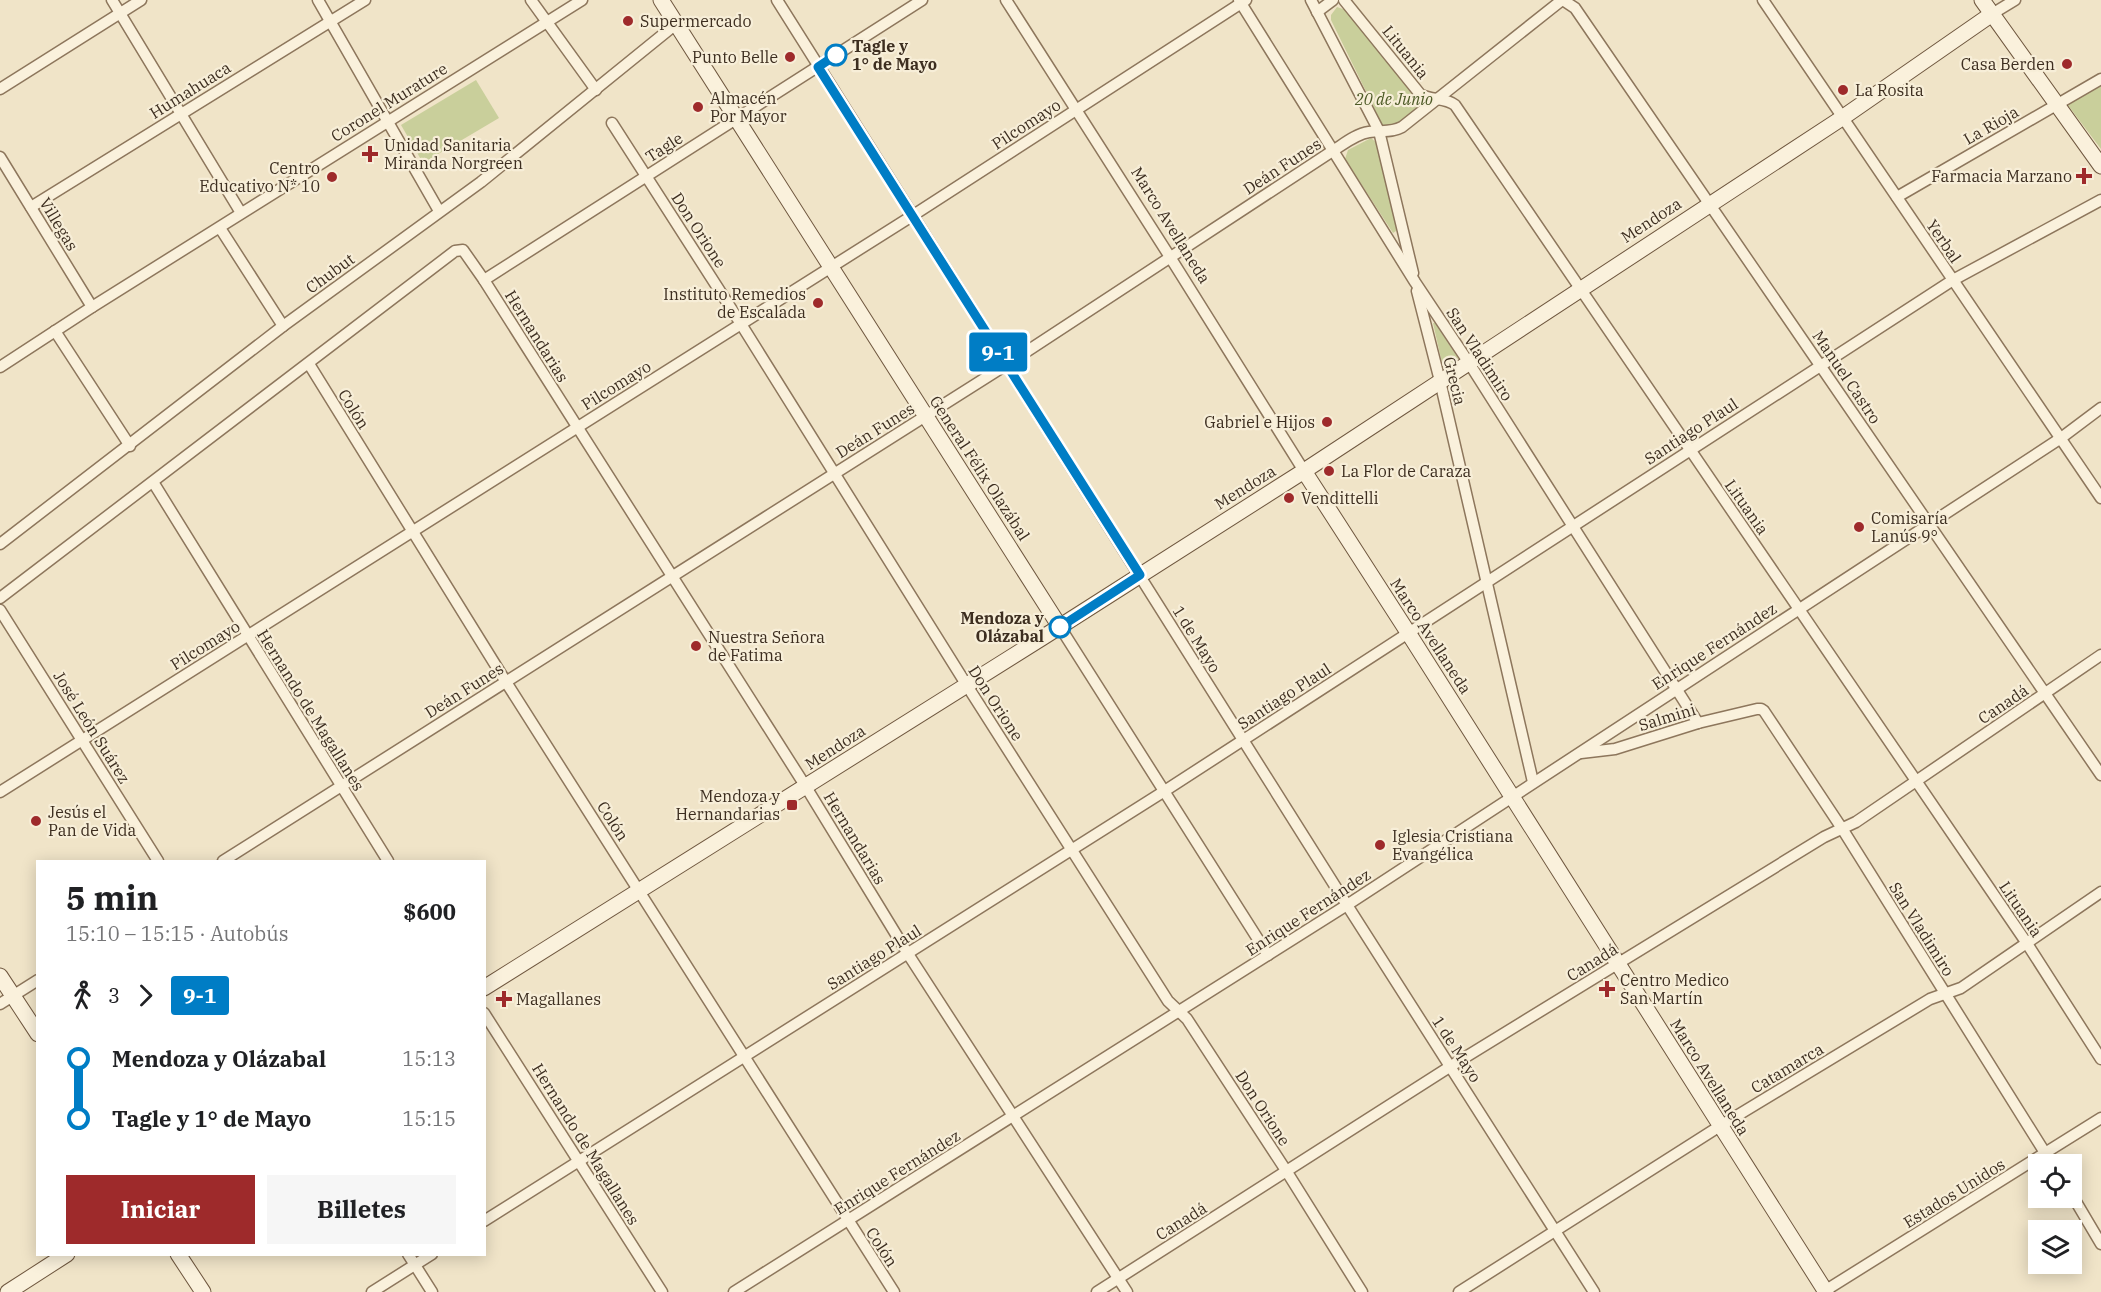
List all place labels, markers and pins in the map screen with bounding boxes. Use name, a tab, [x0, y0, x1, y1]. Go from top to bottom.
place label: Supermercado	[640, 11, 752, 31]
marker: Supermercado	[621, 14, 635, 28]
place label: Tagle y 1° de Mayo	[852, 36, 937, 74]
marker: Tagle y 1° de Mayo	[825, 44, 847, 66]
place label: Punto Belle	[692, 47, 778, 67]
marker: Punto Belle	[783, 50, 797, 64]
place label: Casa Berden	[1961, 54, 2055, 74]
marker: Casa Berden	[2060, 57, 2074, 71]
place label: La Rosita	[1855, 80, 1924, 100]
marker: La Rosita	[1836, 83, 1850, 97]
place label: Almacén Por Mayor	[710, 88, 787, 126]
marker: Almacén Por Mayor	[691, 100, 705, 114]
place label: Unidad Sanitaria Miranda Norgreen	[384, 135, 523, 173]
marker: Unidad Sanitaria Miranda Norgreen	[361, 145, 379, 163]
place label: Centro Educativo N* 10	[199, 158, 320, 196]
place label: Farmacia Marzano	[1931, 166, 2072, 186]
marker: Farmacia Marzano	[2077, 169, 2091, 183]
marker: Centro Educativo N* 10	[325, 170, 339, 184]
place label: Instituto Remedios de Escalada	[663, 284, 806, 322]
marker: Instituto Remedios de Escalada	[811, 296, 825, 310]
place label: Gabriel e Hijos	[1204, 412, 1315, 432]
marker: Gabriel e Hijos	[1320, 415, 1334, 429]
place label: La Flor de Caraza	[1341, 461, 1472, 481]
marker: La Flor de Caraza	[1322, 464, 1336, 478]
place label: Vendittelli	[1301, 488, 1379, 508]
marker: Vendittelli	[1282, 491, 1296, 505]
place label: Comisaría Lanús 9°	[1871, 508, 1948, 546]
marker: Comisaría Lanús 9°	[1852, 520, 1866, 534]
place label: Mendoza y Olázabal	[960, 608, 1045, 646]
marker: Mendoza y Olázabal	[1049, 616, 1071, 638]
place label: Nuestra Señora de Fatima	[708, 627, 825, 665]
marker: Nuestra Señora de Fatima	[689, 639, 703, 653]
place label: Mendoza y Hernandarias	[675, 786, 780, 824]
marker: Mendoza y Hernandarias	[785, 798, 799, 812]
place label: Jesús el Pan de Vida	[48, 802, 137, 840]
marker: Jesús el Pan de Vida	[29, 814, 43, 828]
place label: Iglesia Cristiana Evangélica	[1392, 826, 1514, 864]
marker: Iglesia Cristiana Evangélica	[1373, 838, 1387, 852]
place label: Centro Medico San Martín	[1620, 970, 1729, 1008]
marker: Centro Medico San Martín	[1598, 980, 1616, 998]
place label: Magallanes	[516, 989, 601, 1009]
marker: Magallanes	[497, 992, 511, 1006]

